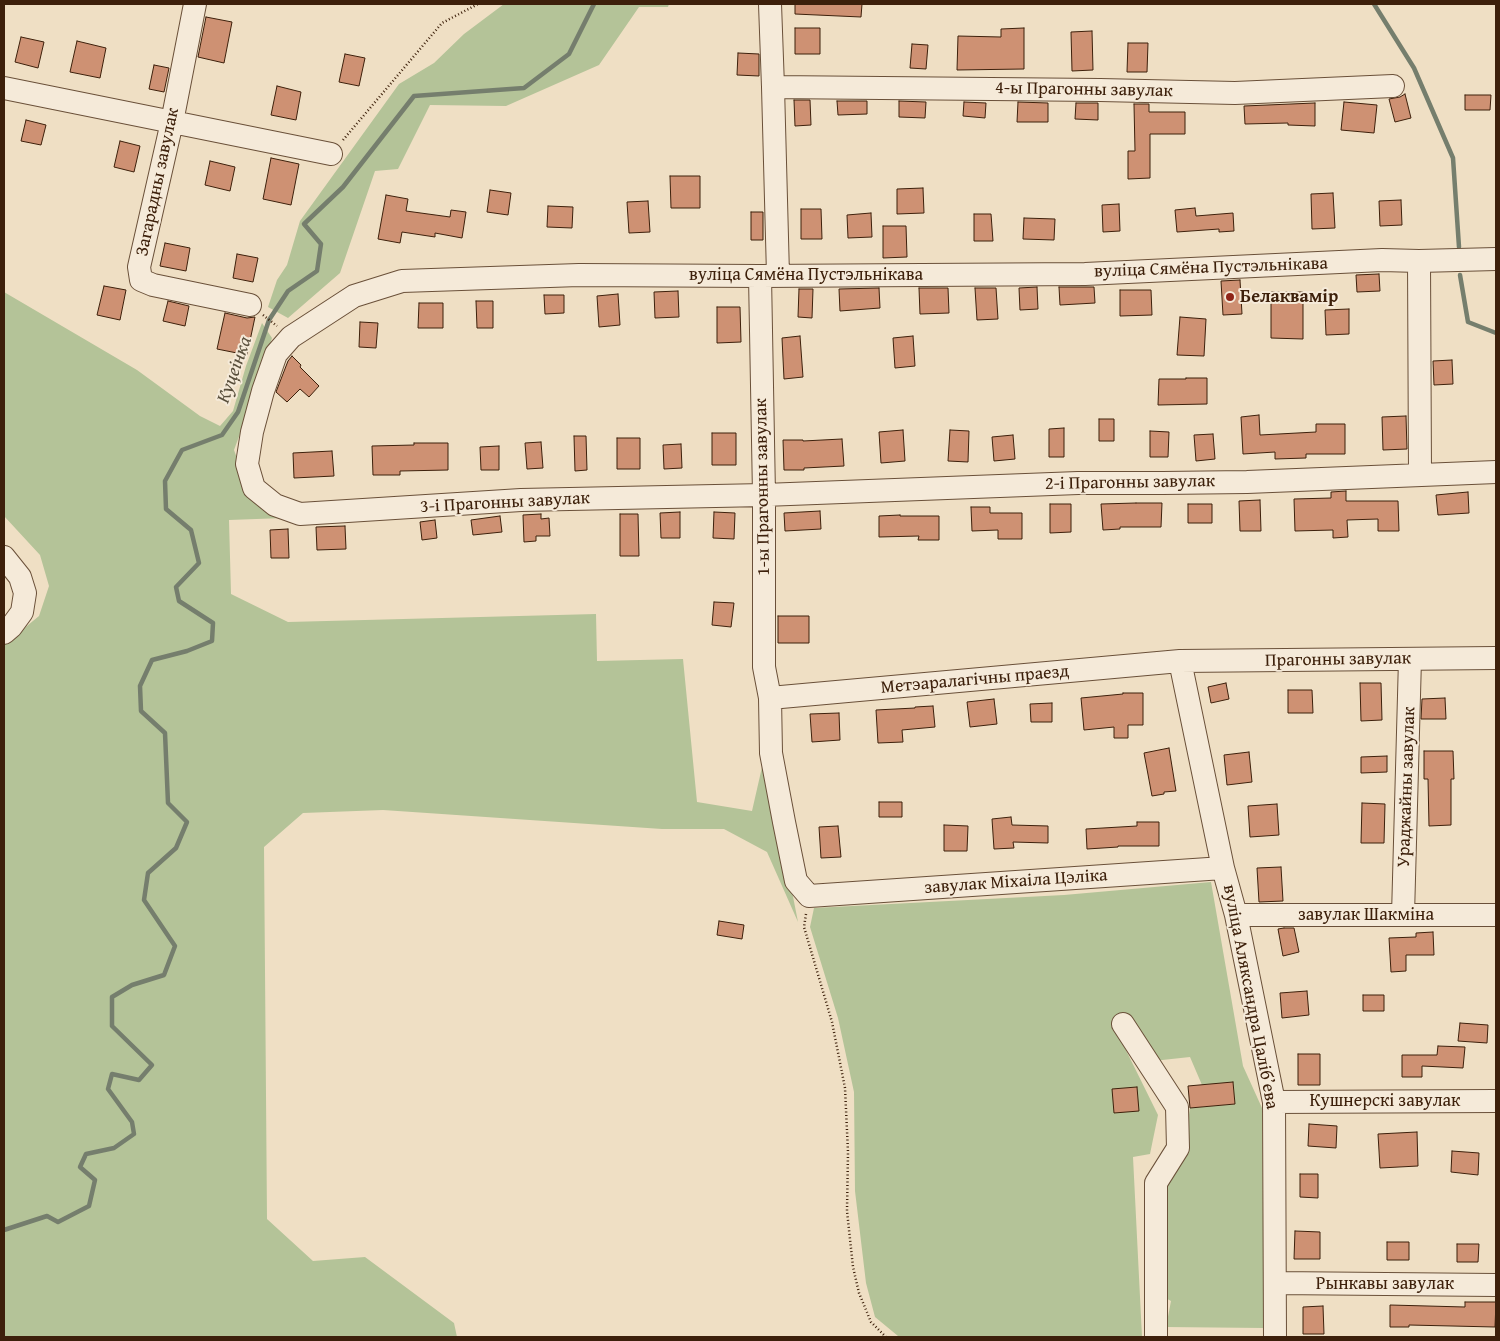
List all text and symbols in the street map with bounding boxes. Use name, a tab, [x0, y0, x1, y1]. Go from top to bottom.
street label: 4-ы Прагонны завулак	[995, 78, 1173, 102]
street label: Загарадны завулак	[132, 106, 184, 258]
street label: вуліца Сямёна Пустэльнікава	[1094, 253, 1328, 283]
street label: вуліца Сямёна Пустэльнікава	[689, 264, 923, 286]
place label: Белаквамір	[1240, 286, 1338, 308]
marker: Белаквамір	[1224, 291, 1236, 303]
water label: Куцеінка	[212, 334, 258, 406]
street label: 1-ы Прагонны завулак	[751, 398, 775, 576]
street label: 2-і Прагонны завулак	[1045, 471, 1215, 495]
street label: 3-і Прагонны завулак	[419, 488, 591, 518]
street label: Прагонны завулак	[1265, 648, 1411, 672]
street label: Метэаралагічны праезд	[880, 661, 1070, 699]
street label: Ураджайны завулак	[1393, 706, 1421, 868]
street label: завулак Міхаіла Цэліка	[924, 865, 1108, 899]
street label: вуліца Аляксандра Цалібʼева	[1218, 883, 1282, 1111]
street label: завулак Шакміна	[1298, 904, 1434, 926]
street label: Кушнерскі завулак	[1309, 1090, 1461, 1112]
street label: Рынкавы завулак	[1316, 1273, 1454, 1295]

